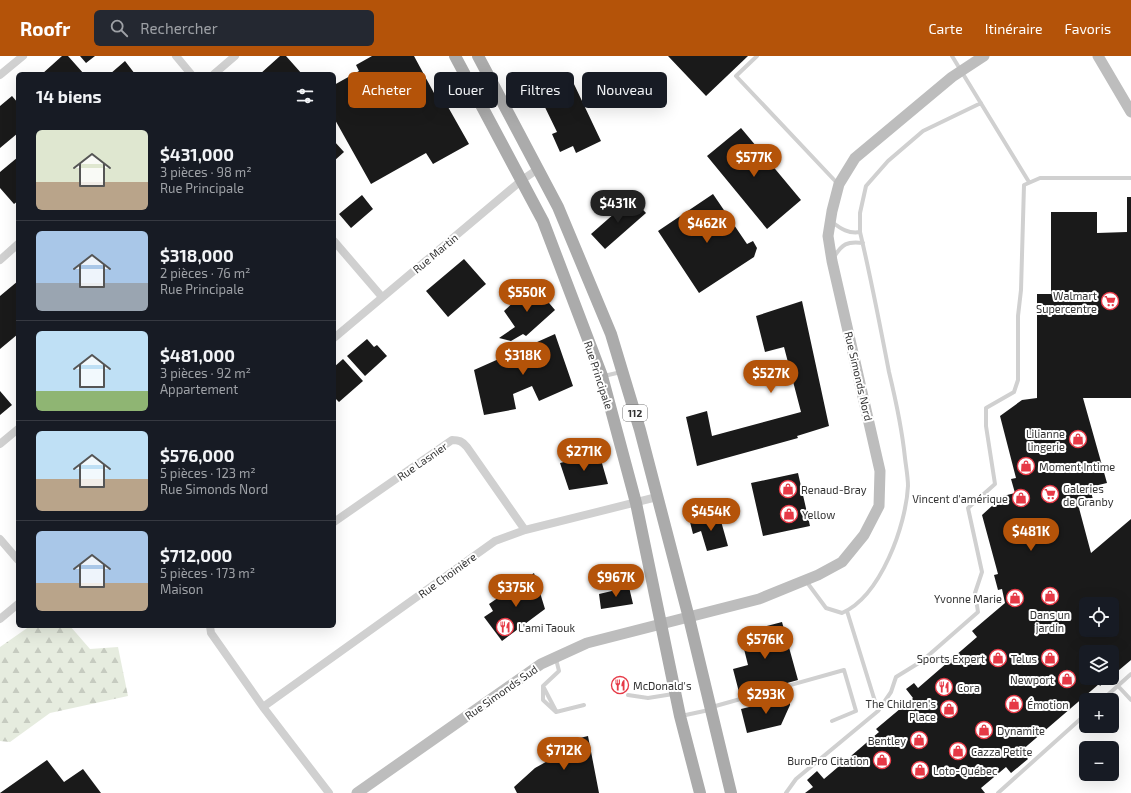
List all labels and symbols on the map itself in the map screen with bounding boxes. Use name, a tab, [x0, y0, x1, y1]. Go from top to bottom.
pin: $577K	[726, 144, 782, 178]
pin: $431K	[590, 190, 646, 224]
pin: $462K	[679, 210, 735, 244]
street label: Rue Martin	[410, 230, 460, 276]
pin: $550K	[499, 279, 555, 313]
place label: Walmart Supercentre	[1036, 289, 1097, 315]
supermarket icon: Walmart Supercentre	[1100, 291, 1120, 311]
street label: Rue Simonds Nord	[842, 330, 876, 422]
street label: Rue Principale	[582, 339, 616, 411]
pin: $318K	[495, 342, 551, 376]
pin: $527K	[743, 360, 799, 394]
road number: 112	[623, 405, 647, 421]
place label: Lilianne lingerie	[1026, 427, 1065, 453]
shop icon: Lilianne lingerie	[1068, 429, 1088, 449]
pin: $271K	[556, 438, 612, 472]
street label: Rue Lasnier	[394, 439, 450, 483]
shop icon: Moment Intime	[1016, 456, 1036, 476]
place label: Moment Intime	[1039, 460, 1115, 473]
shop icon: Renaud-Bray	[778, 479, 798, 499]
place label: Galeries de Granby	[1063, 482, 1114, 508]
place label: Renaud-Bray	[801, 483, 867, 496]
supermarket icon: Galeries de Granby	[1040, 484, 1060, 504]
shop icon: Vincent d'amérique	[1011, 488, 1031, 508]
place label: Vincent d'amérique	[912, 492, 1008, 505]
pin: $454K	[683, 498, 739, 532]
shop icon: Yellow	[779, 504, 799, 524]
place label: Yellow	[802, 508, 835, 521]
pin: $481K	[1003, 518, 1059, 552]
street label: Rue Choinière	[416, 550, 479, 600]
pin: $967K	[588, 564, 644, 598]
pin: $375K	[488, 574, 544, 608]
shop icon: Dans un jardin	[1040, 586, 1060, 606]
shop icon: Yvonne Marie	[1005, 588, 1025, 608]
place label: Yvonne Marie	[934, 592, 1002, 605]
place label: Dans un jardin	[1030, 608, 1070, 635]
restaurant icon: L'ami Taouk	[495, 617, 515, 637]
place label: L'ami Taouk	[518, 621, 576, 634]
pin: $576K	[737, 626, 793, 660]
shop icon: Sports Expert	[988, 648, 1008, 668]
shop icon: Telus	[1040, 648, 1060, 668]
place label: Sports Expert	[917, 652, 985, 665]
place label: Telus	[1011, 652, 1037, 665]
street label: Rue Simonds Sud	[462, 662, 540, 722]
shop icon: Newport	[1057, 669, 1077, 689]
place label: Newport	[1010, 673, 1054, 686]
restaurant icon: McDonald's	[610, 675, 630, 695]
restaurant icon: Cora	[934, 677, 954, 697]
place label: McDonald's	[633, 679, 692, 692]
pin: $293K	[738, 681, 794, 715]
place label: Cora	[957, 681, 980, 694]
shop icon: Émotion	[1004, 694, 1024, 714]
place label: The Children's Place	[866, 697, 936, 723]
place label: Émotion	[1027, 698, 1069, 711]
shop icon: The Children's Place	[939, 699, 959, 719]
shop icon: Dynamite	[974, 720, 994, 740]
place label: Dynamite	[997, 724, 1045, 737]
shop icon: Bentley	[909, 730, 929, 750]
place label: Bentley	[868, 734, 906, 747]
pin: $712K	[536, 737, 592, 771]
shop icon: Cazza Petite	[948, 741, 968, 761]
place label: Cazza Petite	[971, 745, 1032, 758]
shop icon: BuroPro Citation	[872, 750, 892, 770]
place label: BuroPro Citation	[787, 754, 869, 767]
shop icon: Loto-Québec	[910, 760, 930, 780]
place label: Loto-Québec	[933, 764, 997, 778]

